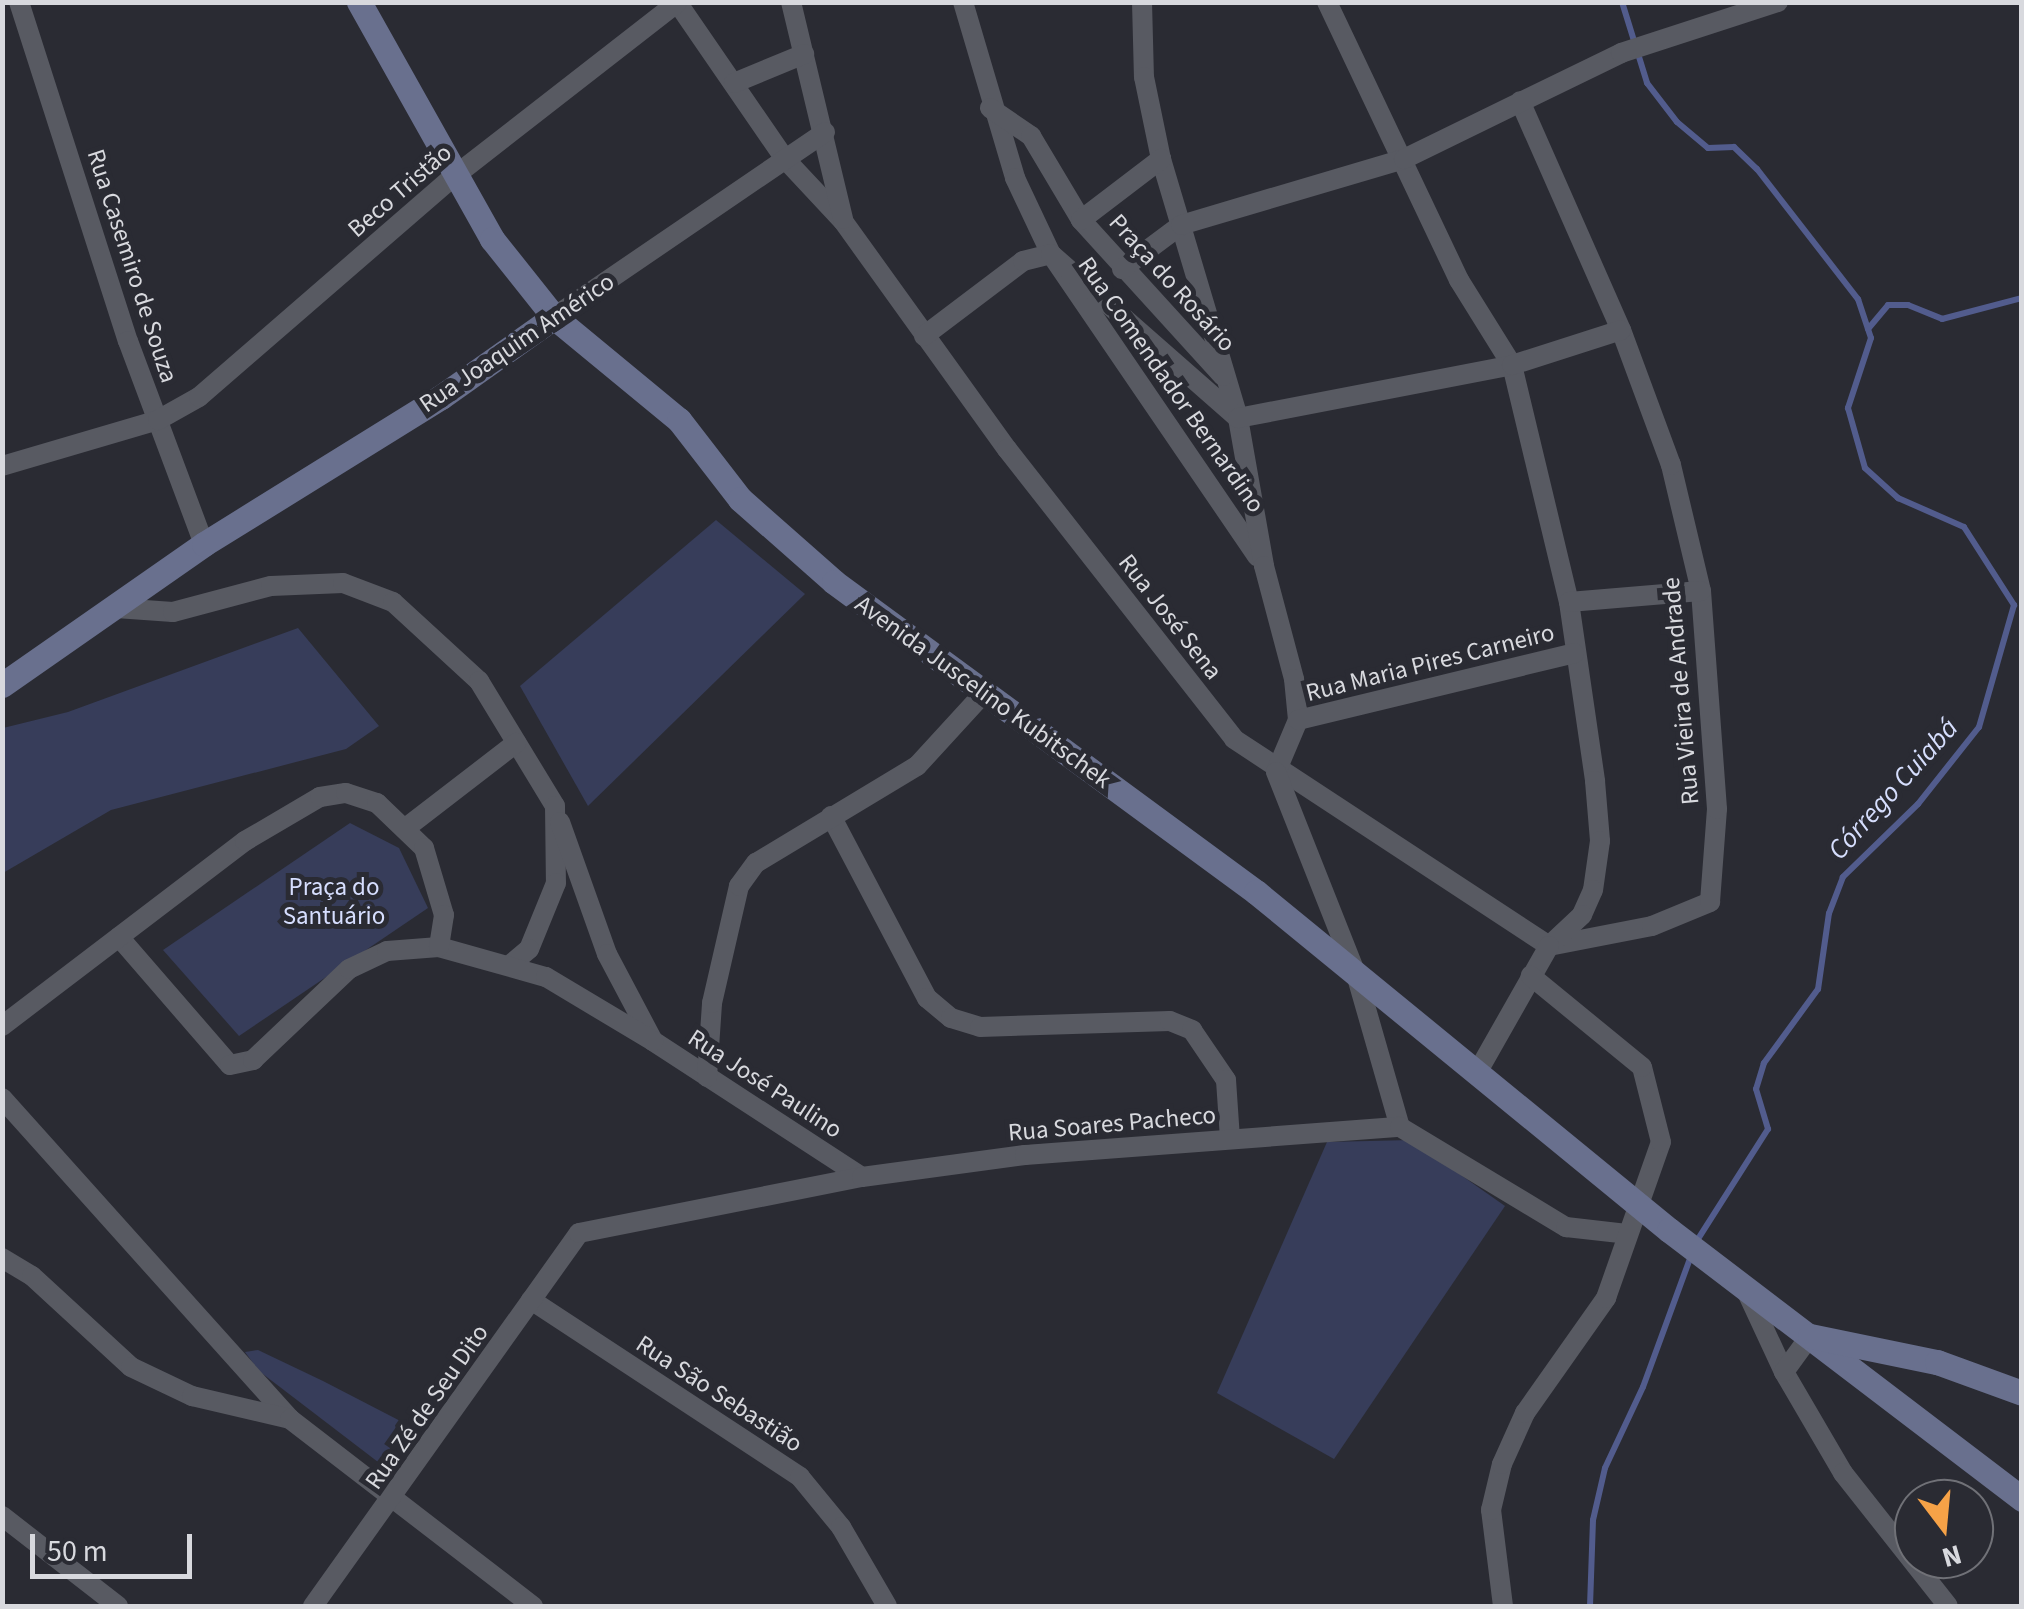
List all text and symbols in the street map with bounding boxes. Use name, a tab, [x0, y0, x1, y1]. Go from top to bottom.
street label: Beco Tristão	[342, 138, 458, 244]
street label: Rua Casemiro de Souza	[80, 146, 184, 386]
street label: Praça do Rosário	[1102, 208, 1242, 358]
street label: Rua Comendador Bernardino	[1071, 251, 1271, 519]
street label: Rua Joaquim Américo	[414, 267, 620, 419]
street label: Rua José Sena	[1112, 548, 1228, 686]
street label: Rua Vieira de Andrade	[1656, 576, 1706, 806]
street label: Avenida Juscelino Kubitschek	[849, 589, 1117, 795]
street label: Rua Maria Pires Carneiro	[1303, 618, 1557, 708]
water label: Córrego Cuiabá	[1821, 711, 1965, 867]
park label: Praça do Santuário	[283, 873, 385, 932]
street label: Rua José Paulino	[682, 1023, 848, 1145]
street label: Rua Soares Pacheco	[1007, 1100, 1217, 1148]
street label: Rua Zé de Seu Dito	[359, 1319, 495, 1495]
street label: Rua São Sebastião	[630, 1329, 808, 1459]
north arrow	[1894, 1479, 1994, 1579]
scale bar	[35, 1514, 198, 1576]
text: 50 m	[47, 1530, 108, 1573]
text: N	[1937, 1534, 1966, 1578]

